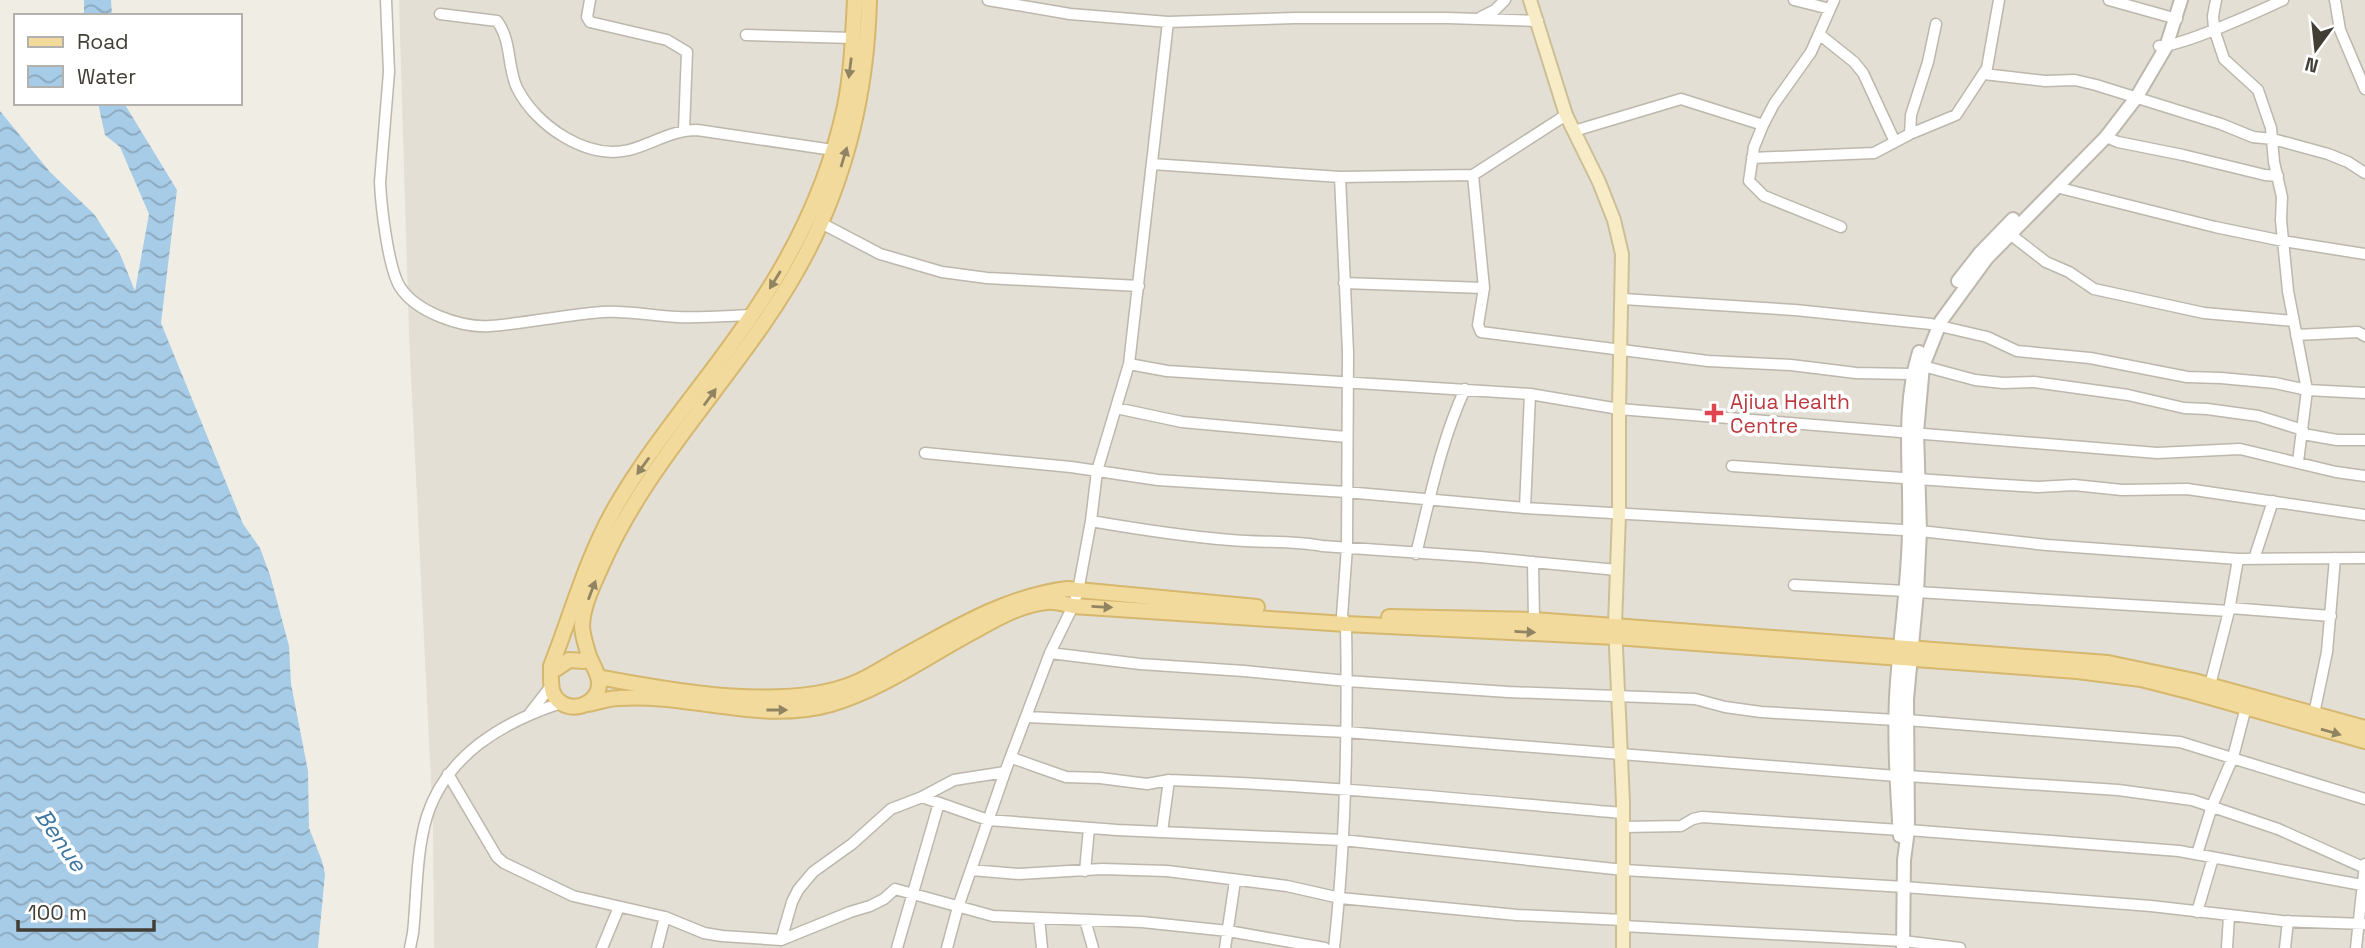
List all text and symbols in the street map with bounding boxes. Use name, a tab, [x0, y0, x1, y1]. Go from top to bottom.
legend	[14, 14, 242, 105]
north arrow	[2281, 14, 2351, 84]
text: Road	[77, 28, 129, 55]
text: N	[2302, 51, 2321, 79]
one-way arrow	[845, 57, 856, 79]
text: Water	[77, 63, 136, 90]
one-way arrow	[840, 146, 850, 167]
one-way arrow	[768, 271, 781, 290]
one-way arrow	[703, 388, 717, 406]
place label: Ajiua Health Centre	[1730, 388, 1850, 439]
marker: Ajiua Health Centre	[1704, 403, 1724, 423]
one-way arrow	[636, 457, 650, 475]
one-way arrow	[586, 579, 597, 600]
one-way arrow	[1091, 602, 1113, 613]
one-way arrow	[1514, 627, 1536, 638]
one-way arrow	[766, 704, 788, 716]
one-way arrow	[2321, 727, 2342, 737]
water label: Benue	[29, 803, 94, 879]
scale bar	[18, 888, 154, 932]
text: 100 m	[28, 899, 87, 926]

